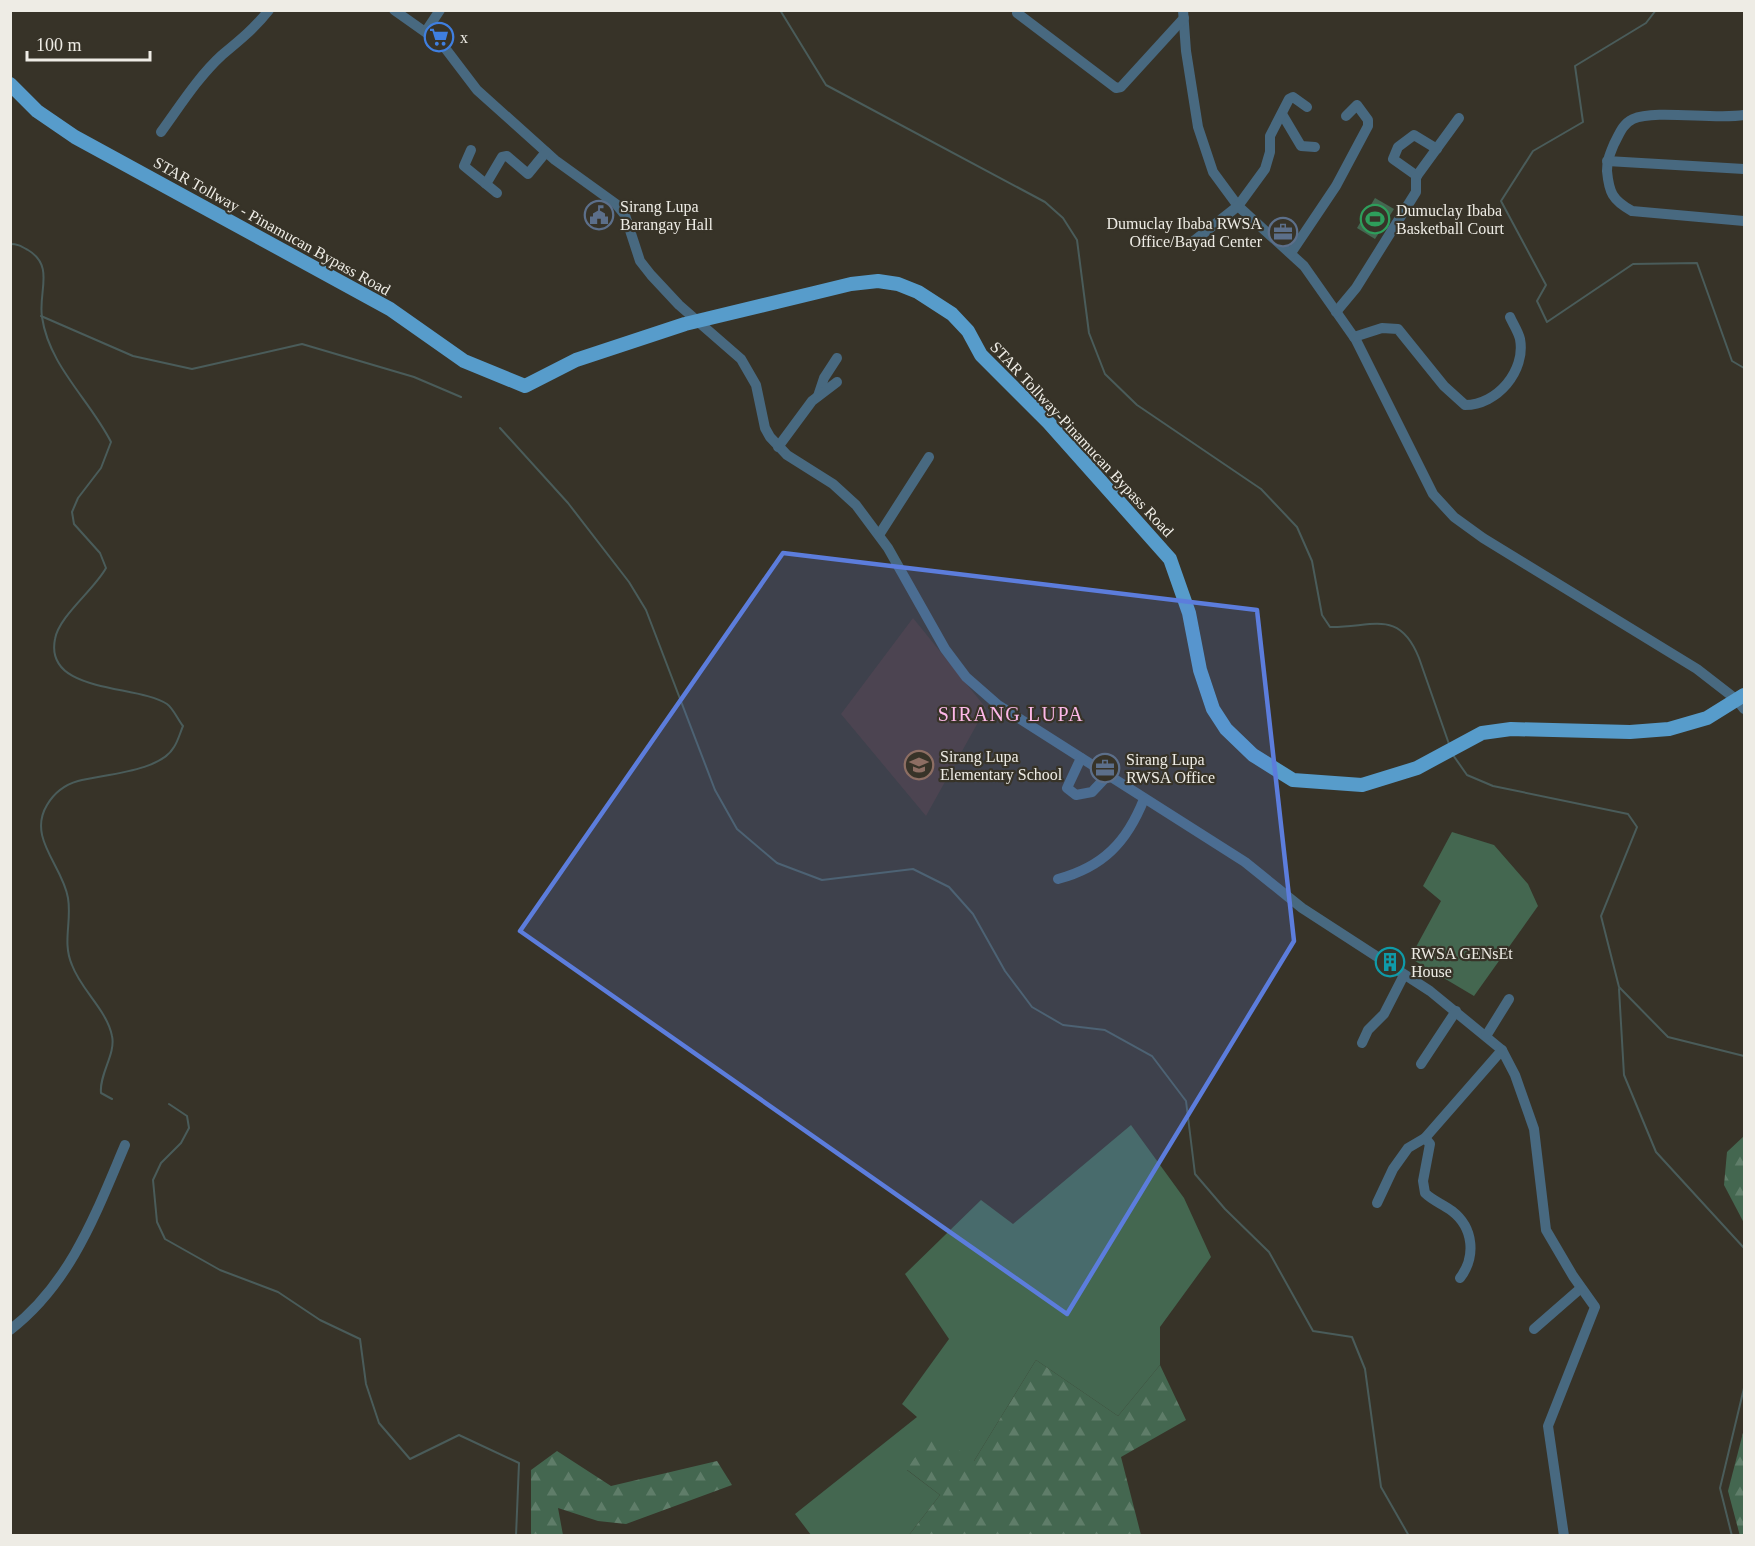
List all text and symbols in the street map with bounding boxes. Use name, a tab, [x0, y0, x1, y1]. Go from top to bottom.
supermarket icon: x	[423, 21, 455, 53]
scale bar	[27, 24, 150, 62]
place label: x	[460, 29, 468, 46]
text: 100 m	[36, 35, 82, 55]
street label: STAR Tollway - Pinamucan Bypass Road	[150, 154, 393, 299]
place label: Sirang Lupa Barangay Hall	[620, 198, 713, 234]
public building icon: Sirang Lupa Barangay Hall	[583, 199, 615, 231]
place label: Dumuclay Ibaba Basketball Court	[1396, 202, 1505, 237]
sports icon: Dumuclay Ibaba Basketball Court	[1359, 203, 1391, 235]
place label: Dumuclay Ibaba RWSA Office/Bayad Center	[1106, 215, 1263, 251]
office icon: Dumuclay Ibaba RWSA Office/Bayad Center	[1267, 216, 1299, 248]
street label: STAR Tollway-Pinamucan Bypass Road	[986, 338, 1177, 541]
district label: SIRANG LUPA	[938, 703, 1084, 725]
place label: Sirang Lupa Elementary School	[940, 748, 1063, 784]
school or university icon: Sirang Lupa Elementary School	[903, 749, 935, 781]
place label: Sirang Lupa RWSA Office	[1126, 751, 1215, 786]
office icon: Sirang Lupa RWSA Office	[1089, 752, 1121, 784]
place label: RWSA GENsEt House	[1411, 945, 1513, 980]
building icon: RWSA GENsEt House	[1374, 946, 1406, 978]

